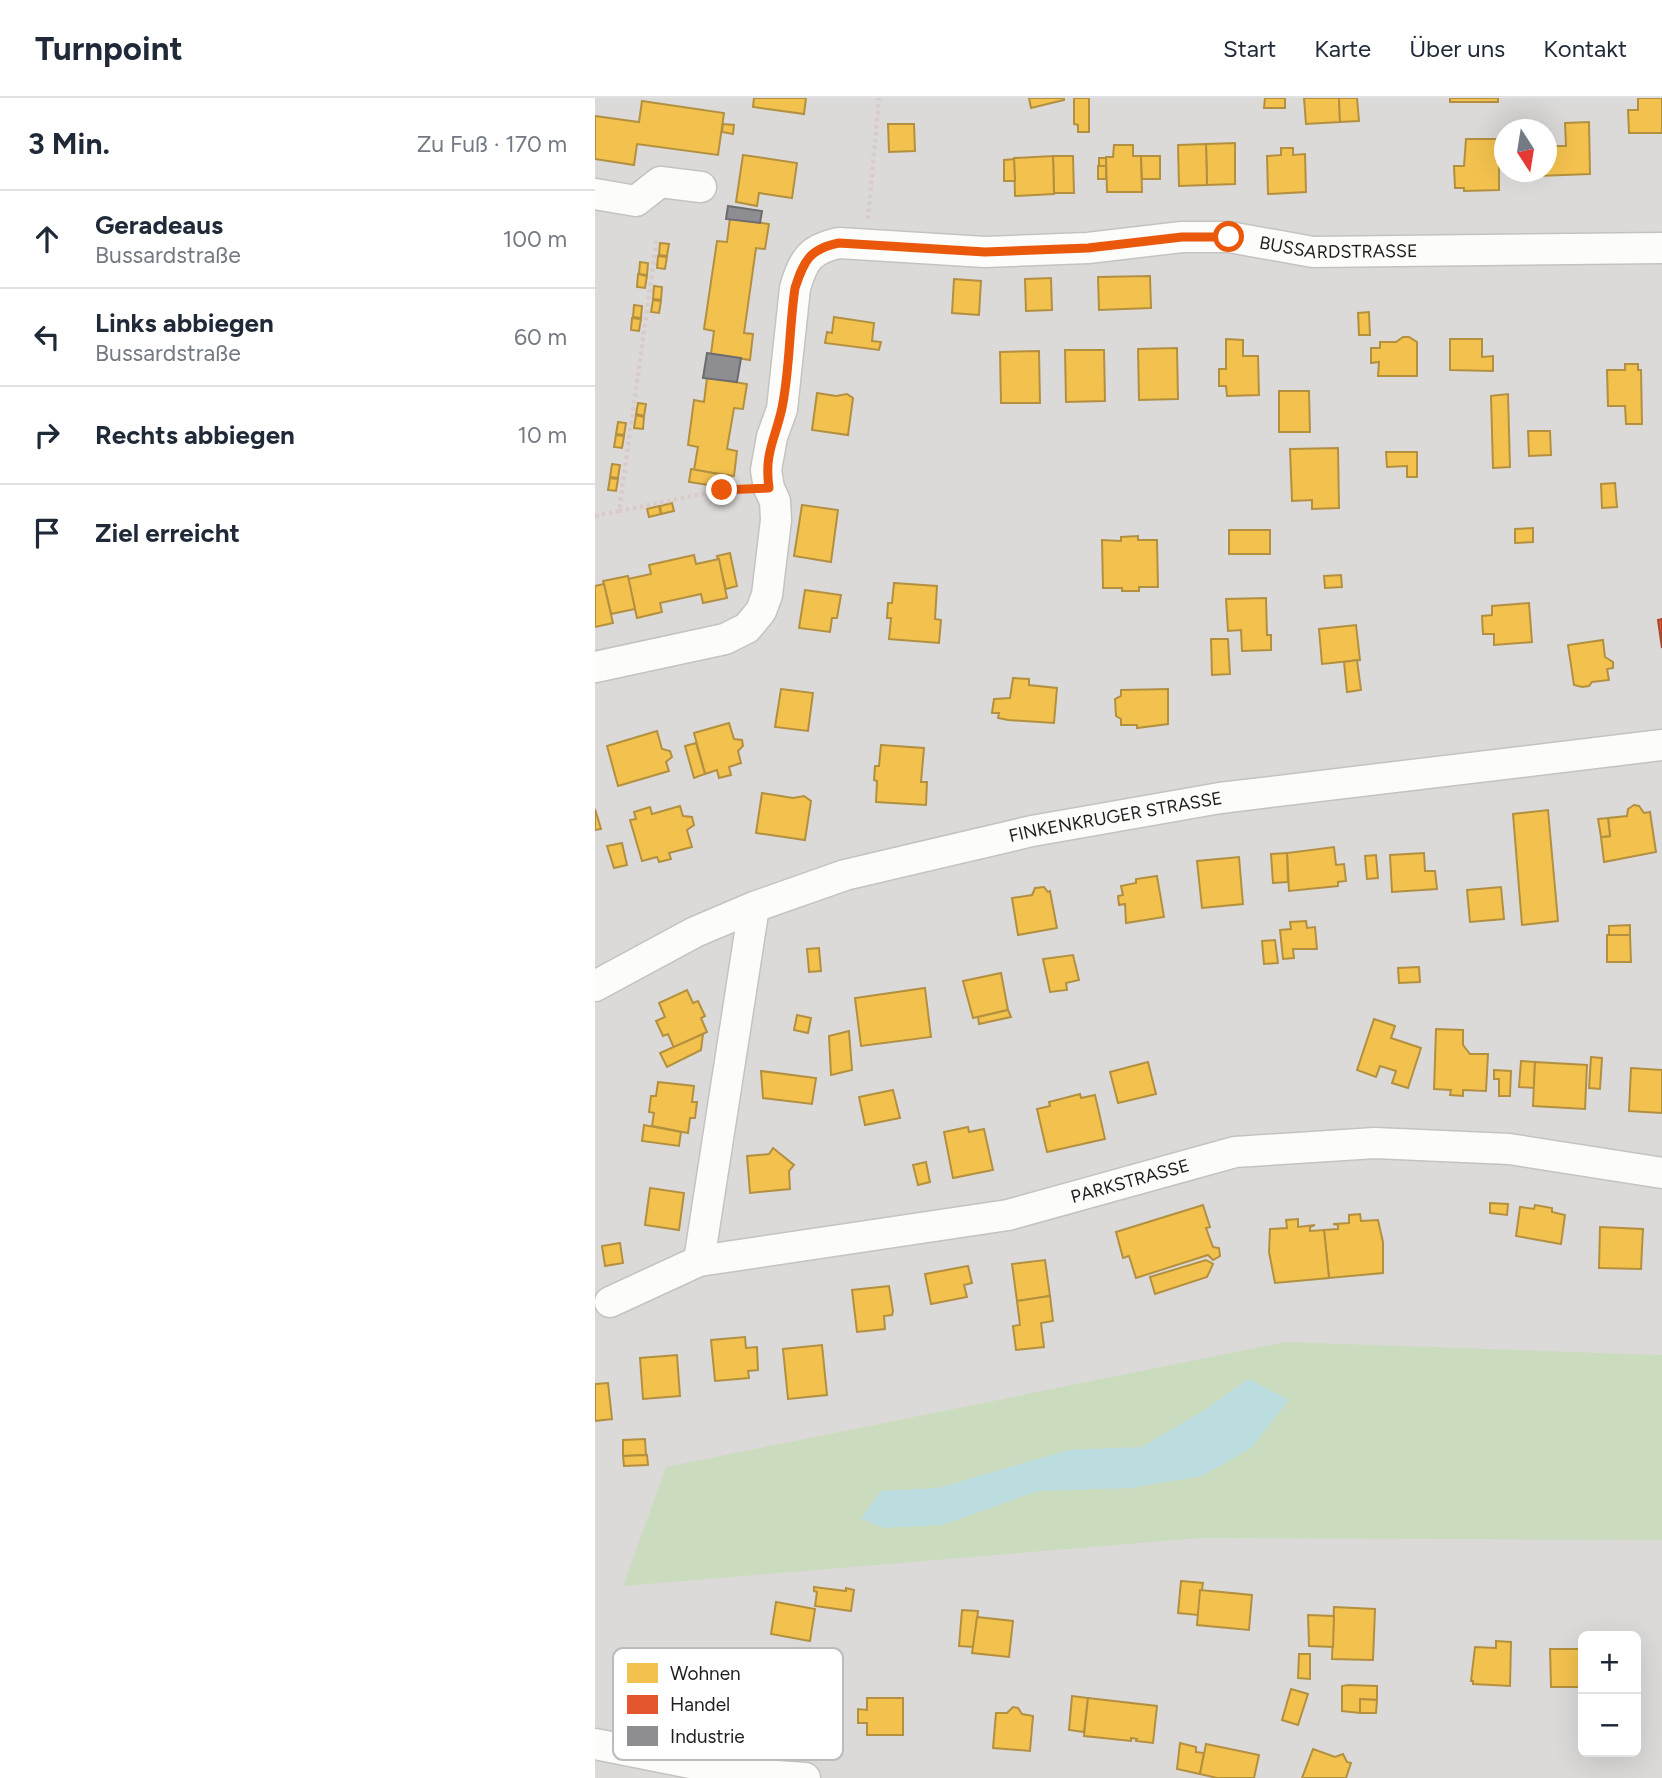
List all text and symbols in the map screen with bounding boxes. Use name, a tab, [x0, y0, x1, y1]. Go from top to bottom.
text: Turnpoint	[35, 29, 183, 68]
text: Start	[1223, 34, 1276, 63]
text: Karte	[1314, 34, 1371, 63]
text: Über uns	[1409, 34, 1505, 63]
text: Kontakt	[1543, 34, 1627, 63]
north arrow	[1494, 119, 1557, 182]
text: 3 Min.	[28, 125, 110, 162]
text: Zu Fuß · 170 m	[417, 130, 567, 158]
text: Geradeaus	[95, 209, 223, 241]
icon: ahead	[28, 220, 66, 258]
route start	[1213, 221, 1244, 252]
text: 100 m	[503, 225, 567, 253]
street label: BUSSARDSTRASSE	[1258, 232, 1418, 263]
text: Bussardstraße	[95, 241, 241, 269]
text: Links abbiegen	[95, 307, 274, 339]
icon: left	[28, 318, 66, 356]
text: 60 m	[514, 323, 567, 351]
text: Bussardstraße	[95, 339, 241, 367]
icon: right	[28, 416, 66, 454]
text: Rechts abbiegen	[95, 419, 295, 451]
text: 10 m	[518, 421, 567, 449]
route end	[706, 474, 737, 505]
icon: arrive	[28, 514, 66, 552]
text: Ziel erreicht	[95, 517, 240, 549]
street label: FINKENKRUGER STRASSE	[1007, 787, 1224, 847]
street label: PARKSTRASSE	[1068, 1154, 1192, 1208]
map controls	[1578, 1631, 1641, 1757]
button: +	[1578, 1631, 1641, 1694]
legend	[613, 1648, 843, 1760]
text: Wohnen	[670, 1662, 741, 1685]
text: Handel	[670, 1693, 730, 1716]
button: −	[1578, 1694, 1641, 1757]
text: Industrie	[670, 1725, 745, 1748]

